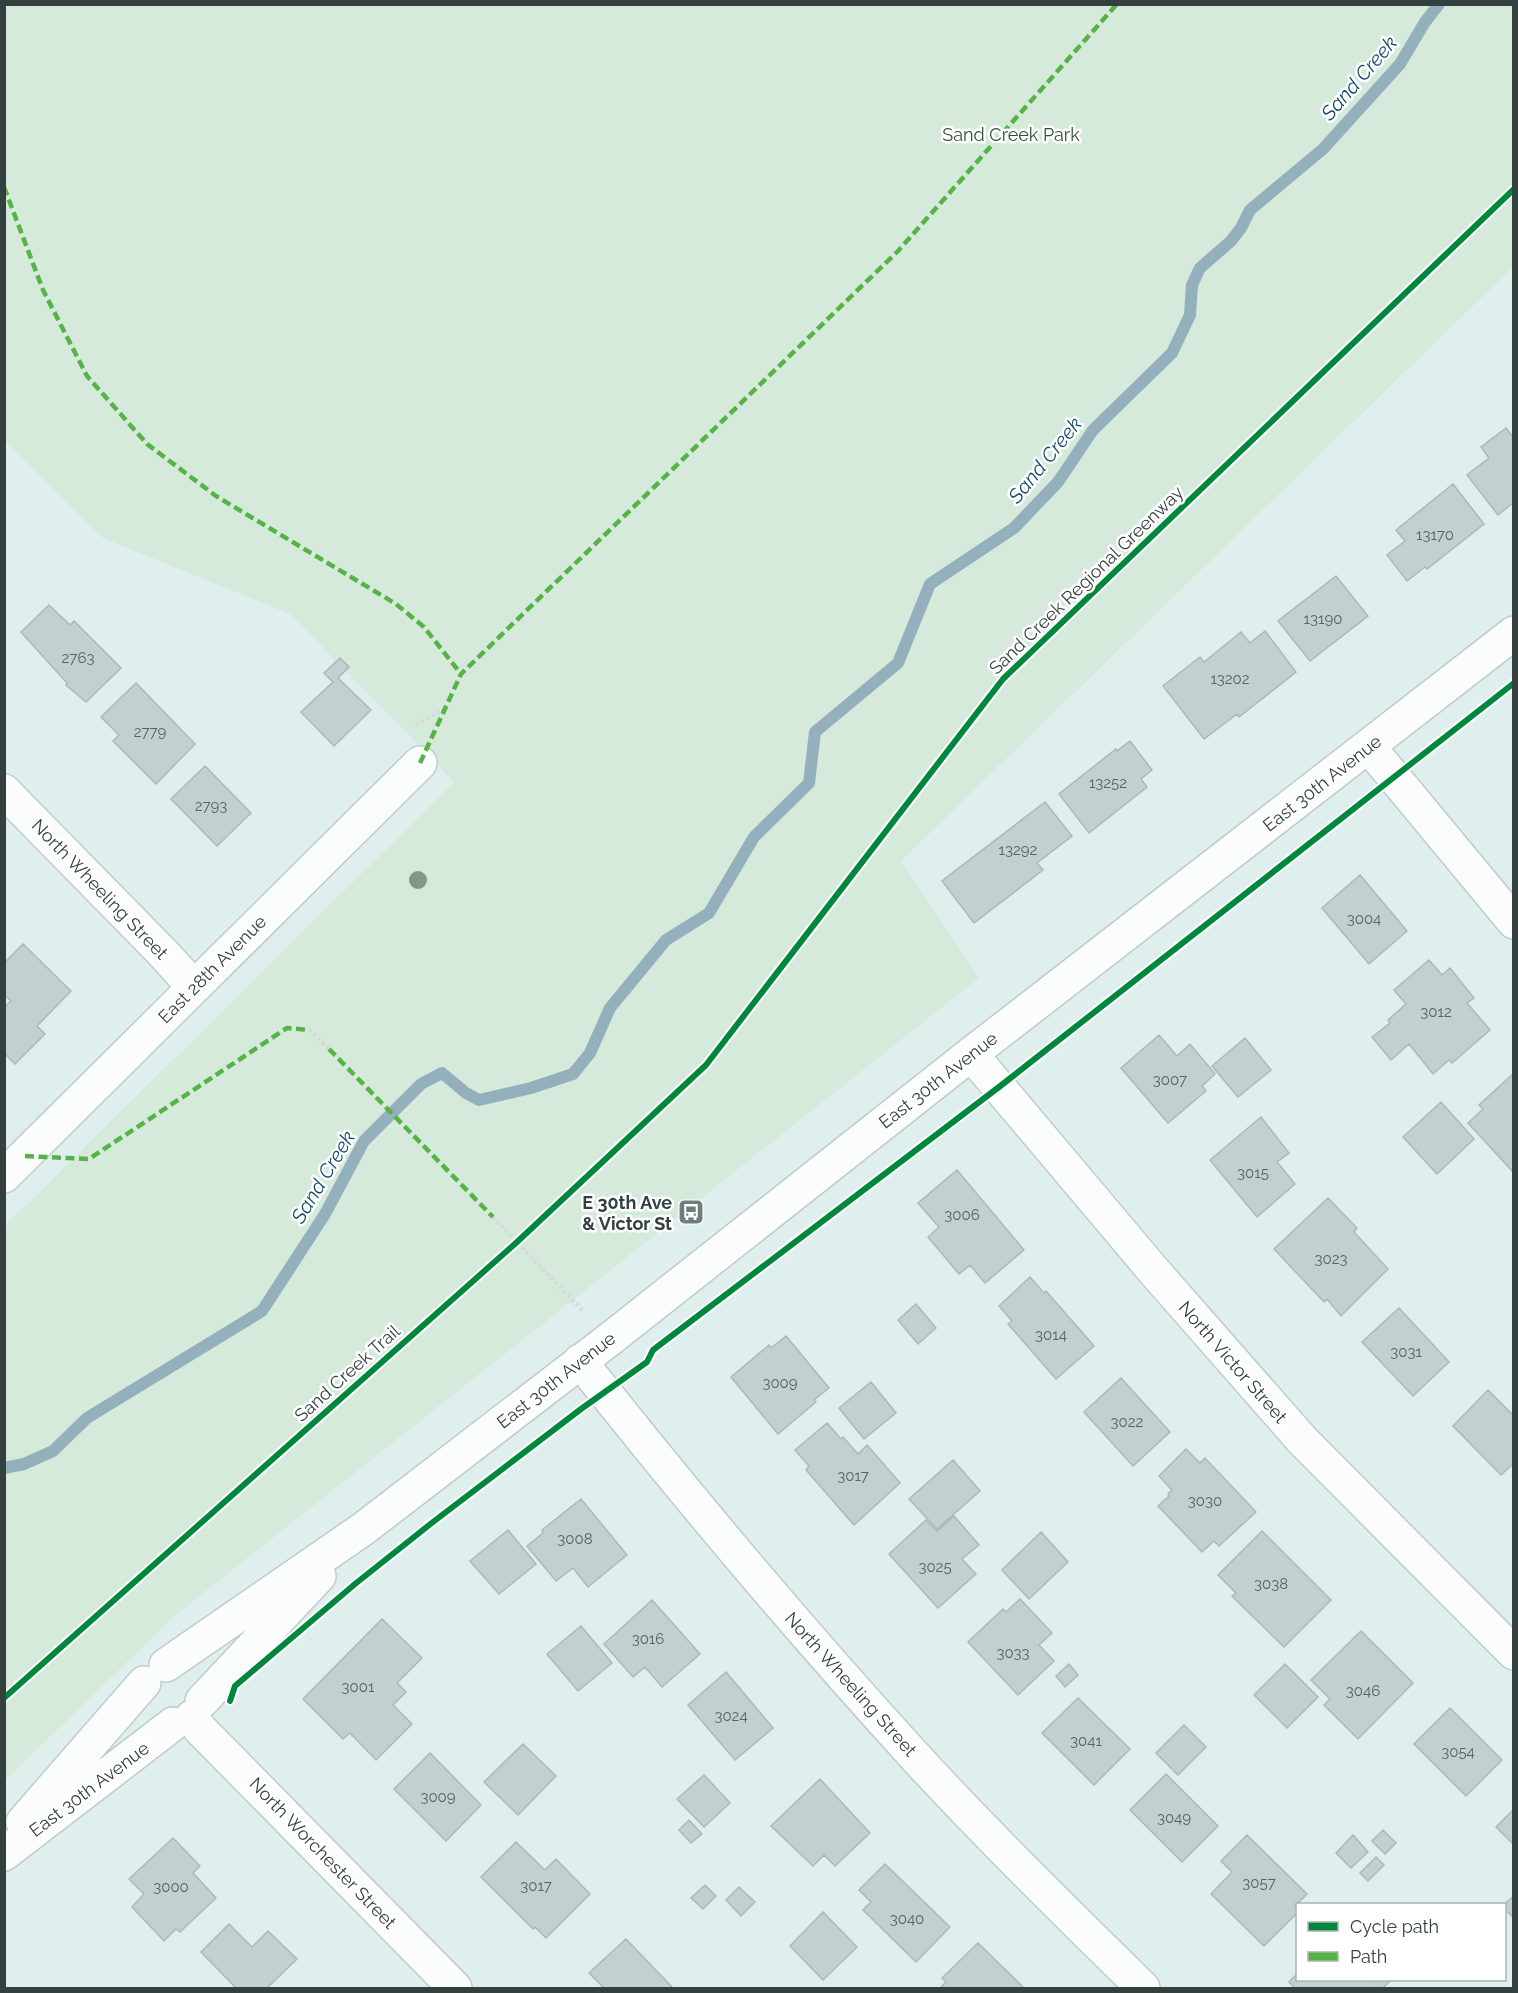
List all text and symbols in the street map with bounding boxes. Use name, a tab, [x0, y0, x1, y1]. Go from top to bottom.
water label: Sand Creek	[1315, 31, 1402, 126]
park label: Sand Creek Park	[942, 124, 1080, 145]
water label: Sand Creek	[1002, 412, 1087, 509]
street label: Sand Creek Regional Greenway	[985, 481, 1188, 678]
house number: 13170	[1416, 526, 1454, 544]
house number: 13190	[1304, 610, 1342, 628]
house number: 2763	[62, 649, 94, 667]
house number: 13202	[1210, 670, 1250, 688]
house number: 2779	[134, 723, 167, 741]
street label: East 30th Avenue	[1259, 730, 1386, 836]
house number: 13252	[1089, 774, 1127, 792]
house number: 2793	[195, 797, 227, 815]
street label: North Wheeling Street	[28, 815, 172, 963]
house number: 13292	[999, 841, 1038, 859]
street label: East 28th Avenue	[154, 910, 271, 1027]
house number: 3004	[1347, 910, 1381, 928]
house number: 3012	[1420, 1003, 1452, 1021]
street label: East 30th Avenue	[875, 1027, 1002, 1133]
house number: 3007	[1153, 1071, 1187, 1089]
water label: Sand Creek	[286, 1126, 360, 1228]
house number: 3015	[1237, 1164, 1269, 1182]
place label: E 30th Ave & Victor St	[582, 1192, 672, 1234]
bus stop icon: E 30th Ave & Victor St	[676, 1197, 706, 1227]
house number: 3006	[944, 1206, 980, 1224]
house number: 3023	[1314, 1250, 1348, 1268]
street label: North Victor Street	[1174, 1297, 1292, 1427]
street label: Sand Creek Trail	[290, 1320, 404, 1426]
house number: 3014	[1035, 1326, 1067, 1344]
street label: East 30th Avenue	[493, 1327, 620, 1433]
house number: 3031	[1390, 1343, 1422, 1361]
house number: 3009	[762, 1374, 798, 1392]
house number: 3022	[1111, 1413, 1144, 1431]
house number: 3017	[837, 1467, 869, 1485]
house number: 3030	[1188, 1492, 1222, 1510]
house number: 3008	[557, 1530, 593, 1548]
house number: 3025	[918, 1558, 952, 1576]
house number: 3038	[1254, 1575, 1288, 1593]
street label: North Wheeling Street	[781, 1608, 921, 1760]
house number: 3016	[632, 1630, 664, 1648]
house number: 3033	[996, 1644, 1030, 1662]
house number: 3001	[342, 1678, 375, 1696]
house number: 3046	[1346, 1682, 1380, 1700]
house number: 3024	[714, 1707, 748, 1725]
house number: 3041	[1070, 1732, 1102, 1750]
street label: East 30th Avenue	[25, 1737, 153, 1841]
house number: 3054	[1441, 1743, 1475, 1761]
street label: North Worchester Street	[245, 1773, 401, 1933]
house number: 3009	[420, 1788, 456, 1806]
house number: 3049	[1157, 1809, 1191, 1827]
house number: 3057	[1242, 1874, 1276, 1892]
house number: 3017	[520, 1877, 552, 1895]
house number: 3000	[153, 1878, 189, 1896]
legend	[1296, 1903, 1506, 1981]
house number: 3040	[890, 1910, 924, 1928]
text: Cycle path	[1350, 1916, 1439, 1937]
text: Path	[1350, 1946, 1387, 1967]

